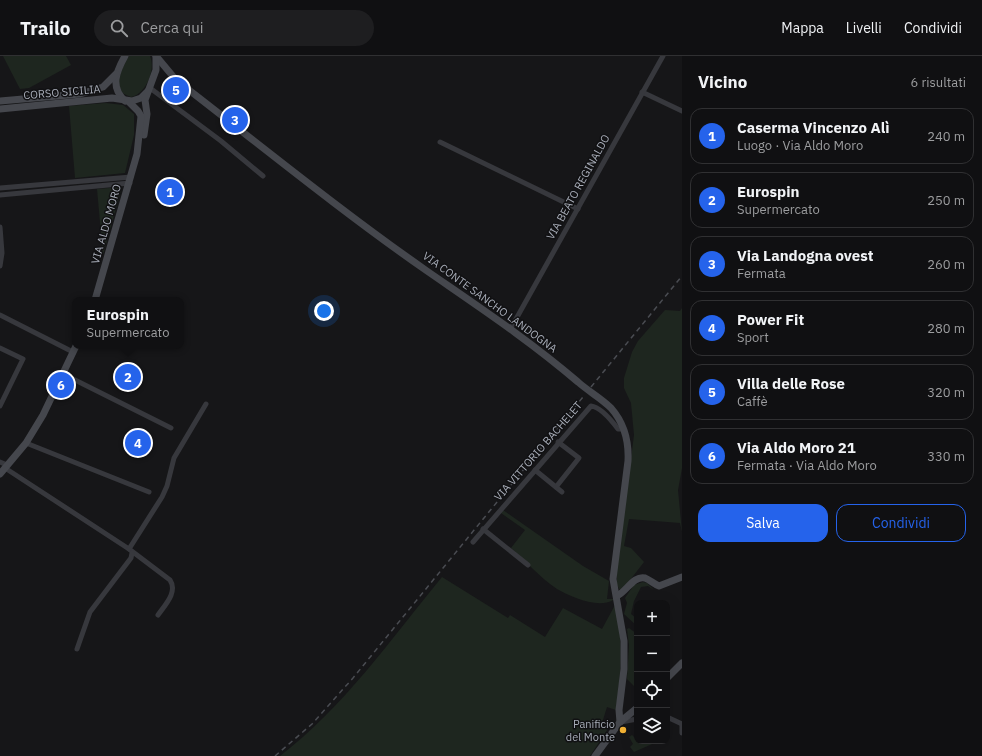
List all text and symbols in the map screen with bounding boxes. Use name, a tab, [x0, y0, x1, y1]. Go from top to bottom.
search box	[94, 10, 374, 46]
text: Trailo	[20, 16, 70, 40]
icon: search	[108, 17, 130, 39]
text: Cerca qui	[140, 18, 203, 37]
text: Mappa	[781, 19, 824, 37]
text: Livelli	[846, 19, 882, 37]
text: Condividi	[904, 19, 962, 37]
text: Vicino	[698, 71, 747, 93]
text: 6 risultati	[911, 74, 966, 91]
pin: 5	[163, 75, 189, 105]
street label: CORSO SICILIA	[23, 82, 101, 102]
pin: 3	[222, 105, 248, 135]
text: Caserma Vincenzo Alì	[737, 118, 890, 137]
text: 1	[708, 128, 716, 145]
text: 240 m	[927, 128, 965, 145]
street label: VIA BEATO REGINALDO	[543, 132, 613, 242]
text: Luogo · Via Aldo Moro	[737, 137, 863, 154]
pin: 1	[157, 177, 183, 207]
street label: VIA ALDO MORO	[88, 182, 124, 266]
text: Eurospin	[737, 182, 799, 201]
text: 2	[708, 192, 716, 209]
text: 250 m	[927, 192, 965, 209]
text: Supermercato	[737, 201, 820, 218]
text: Via Landogna ovest	[737, 246, 873, 265]
street label: VIA CONTE SANCHO LANDOGNA	[420, 249, 560, 355]
text: 3	[708, 256, 716, 273]
text: 260 m	[927, 256, 965, 273]
text: Fermata	[737, 265, 786, 282]
popup	[72, 297, 184, 349]
your location	[314, 301, 334, 321]
text: Eurospin	[87, 305, 149, 324]
text: Power Fit	[737, 310, 804, 329]
text: 4	[708, 320, 716, 337]
text: 280 m	[927, 320, 965, 337]
text: Supermercato	[87, 324, 169, 341]
text: Sport	[737, 329, 769, 346]
pin: 2	[115, 362, 141, 392]
pin: 6	[48, 370, 74, 400]
text: Villa delle Rose	[737, 374, 845, 393]
text: 5	[708, 384, 716, 401]
text: 320 m	[927, 384, 965, 401]
text: Caffè	[737, 393, 768, 410]
street label: VIA VITTORIO BACHELET	[491, 398, 585, 504]
pin: 4	[125, 428, 151, 458]
text: Via Aldo Moro 21	[737, 438, 856, 457]
text: 6	[708, 448, 716, 465]
text: 330 m	[927, 448, 965, 465]
text: Fermata · Via Aldo Moro	[737, 457, 877, 474]
button: Salva	[698, 504, 828, 542]
button: Condividi	[836, 504, 966, 542]
map controls	[634, 600, 670, 744]
button: +	[634, 600, 670, 636]
button: −	[634, 636, 670, 672]
button: locate	[634, 672, 670, 708]
button: layers	[634, 708, 670, 744]
place label: Panificio del Monte	[566, 717, 615, 744]
marker: Panificio del Monte	[618, 725, 628, 735]

